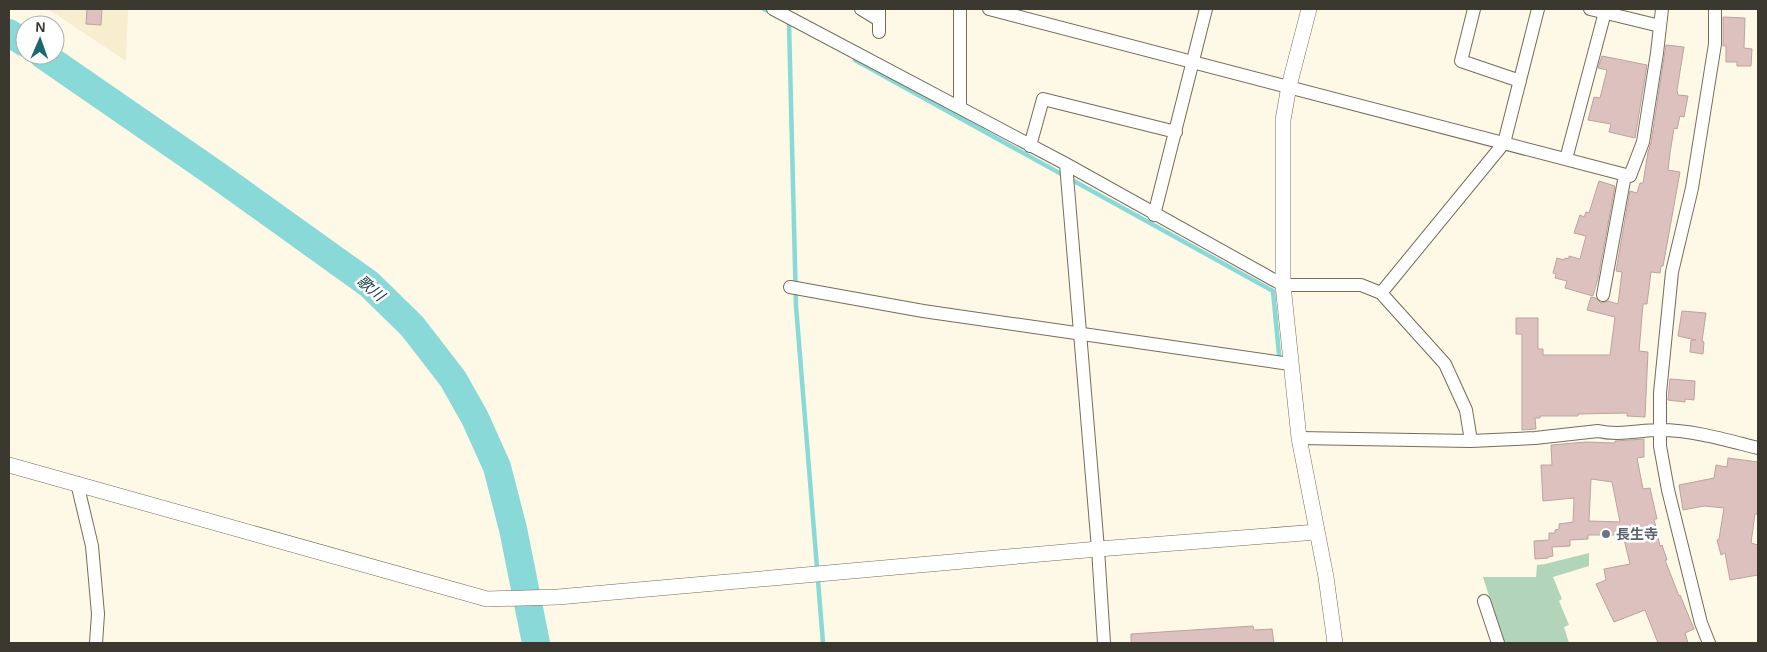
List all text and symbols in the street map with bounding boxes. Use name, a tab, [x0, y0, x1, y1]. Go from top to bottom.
north arrow	[15, 15, 65, 65]
text: N	[35, 19, 46, 35]
water label: 歌川	[354, 272, 389, 305]
place label: 長生寺	[1616, 526, 1658, 542]
marker: 長生寺	[1600, 528, 1612, 540]

